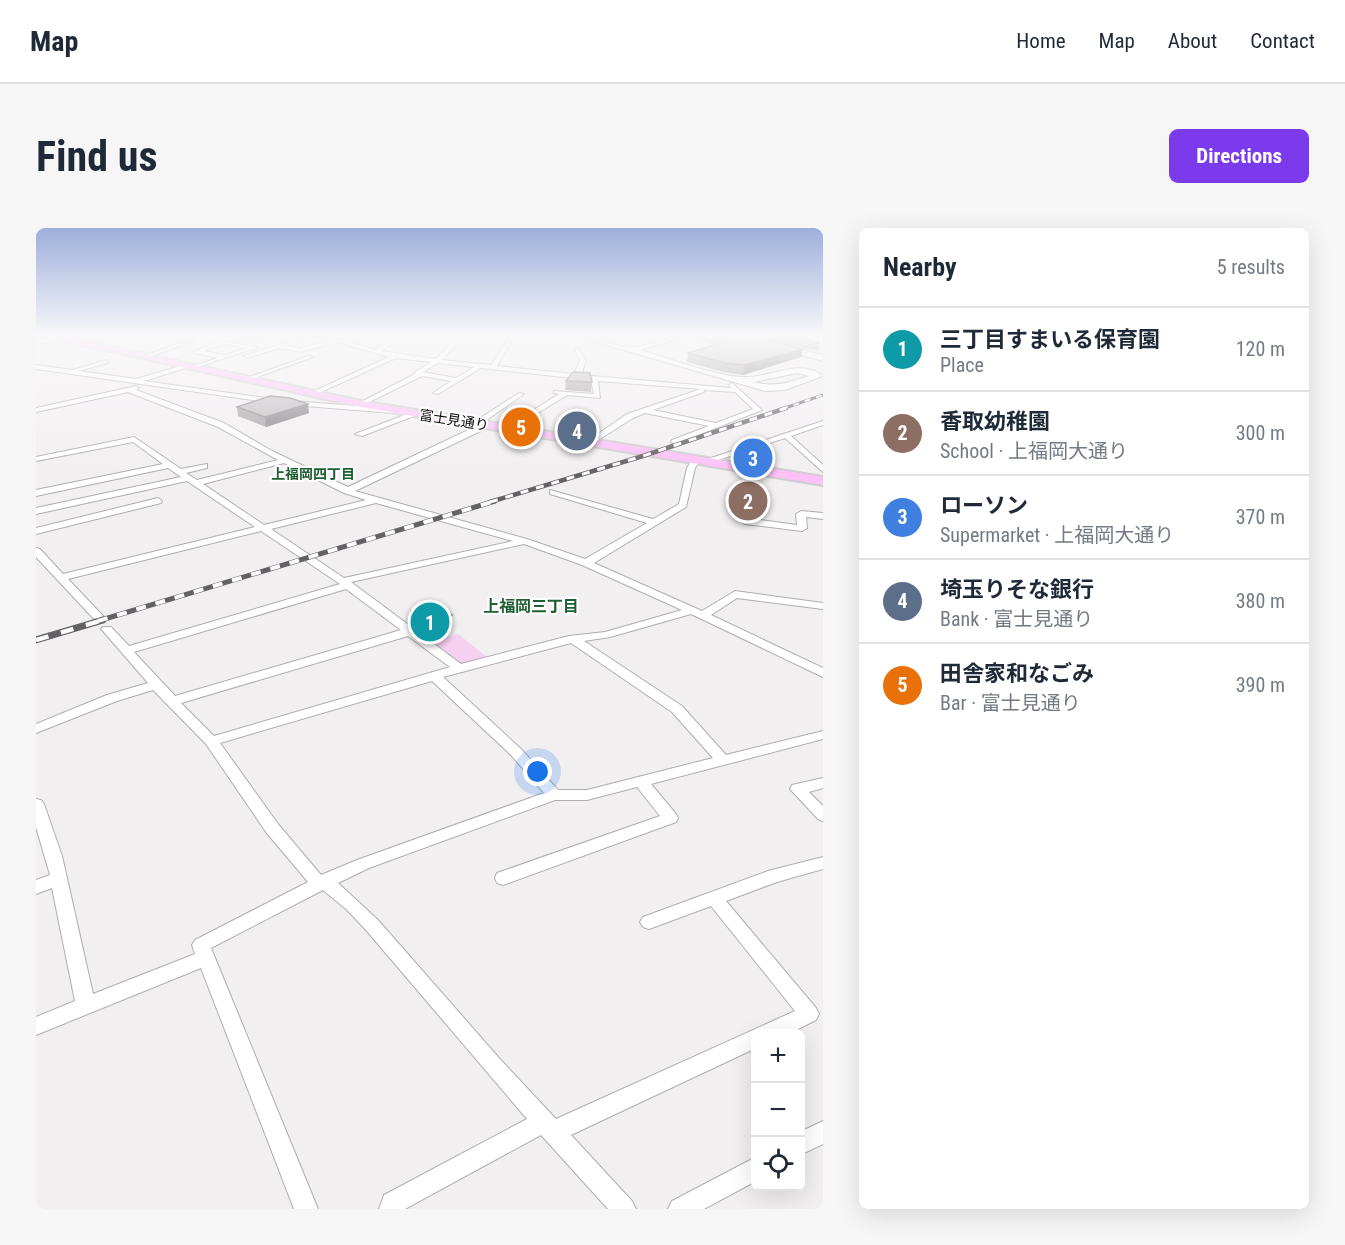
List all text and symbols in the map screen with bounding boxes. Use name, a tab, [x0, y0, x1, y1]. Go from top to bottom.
text: Map	[30, 25, 78, 58]
text: Home	[1016, 29, 1066, 53]
text: Map	[1099, 29, 1135, 53]
text: About	[1168, 29, 1217, 53]
text: Contact	[1250, 29, 1315, 53]
button: Directions	[1169, 129, 1309, 183]
text: Find us	[36, 132, 157, 181]
text: Nearby	[883, 252, 957, 282]
text: 5 results	[1217, 255, 1285, 279]
text: 三丁目すまいる保育園	[940, 327, 1160, 352]
text: 1	[897, 337, 908, 361]
text: 120 m	[1236, 337, 1285, 361]
text: Place	[940, 353, 984, 377]
pin: 5	[502, 404, 540, 450]
street label: 富士見通り	[418, 407, 490, 433]
pin: 4	[558, 408, 596, 454]
text: 香取幼稚園	[940, 409, 1050, 434]
text: 2	[897, 421, 908, 445]
text: 300 m	[1236, 421, 1285, 445]
pin: 3	[734, 436, 772, 480]
text: School · 上福岡大通り	[940, 439, 1128, 463]
district label: 上福岡四丁目	[271, 466, 355, 482]
pin: 2	[728, 478, 768, 524]
text: ローソン	[940, 493, 1028, 518]
text: 3	[897, 505, 908, 529]
text: 370 m	[1236, 505, 1285, 529]
text: Supermarket · 上福岡大通り	[940, 523, 1174, 547]
text: 埼玉りそな銀行	[940, 577, 1094, 602]
text: 4	[897, 589, 908, 613]
text: 380 m	[1236, 589, 1285, 613]
district label: 上福岡三丁目	[483, 597, 579, 616]
pin: 1	[410, 600, 450, 644]
text: Bank · 富士見通り	[940, 607, 1093, 631]
text: 田舎家和なごみ	[940, 661, 1094, 686]
text: 5	[897, 673, 908, 697]
text: 390 m	[1236, 673, 1285, 697]
text: Bar · 富士見通り	[940, 691, 1081, 715]
your location	[523, 757, 552, 786]
map controls	[751, 1029, 805, 1191]
button: +	[751, 1029, 805, 1083]
button: −	[751, 1083, 805, 1137]
button: locate	[751, 1137, 805, 1191]

